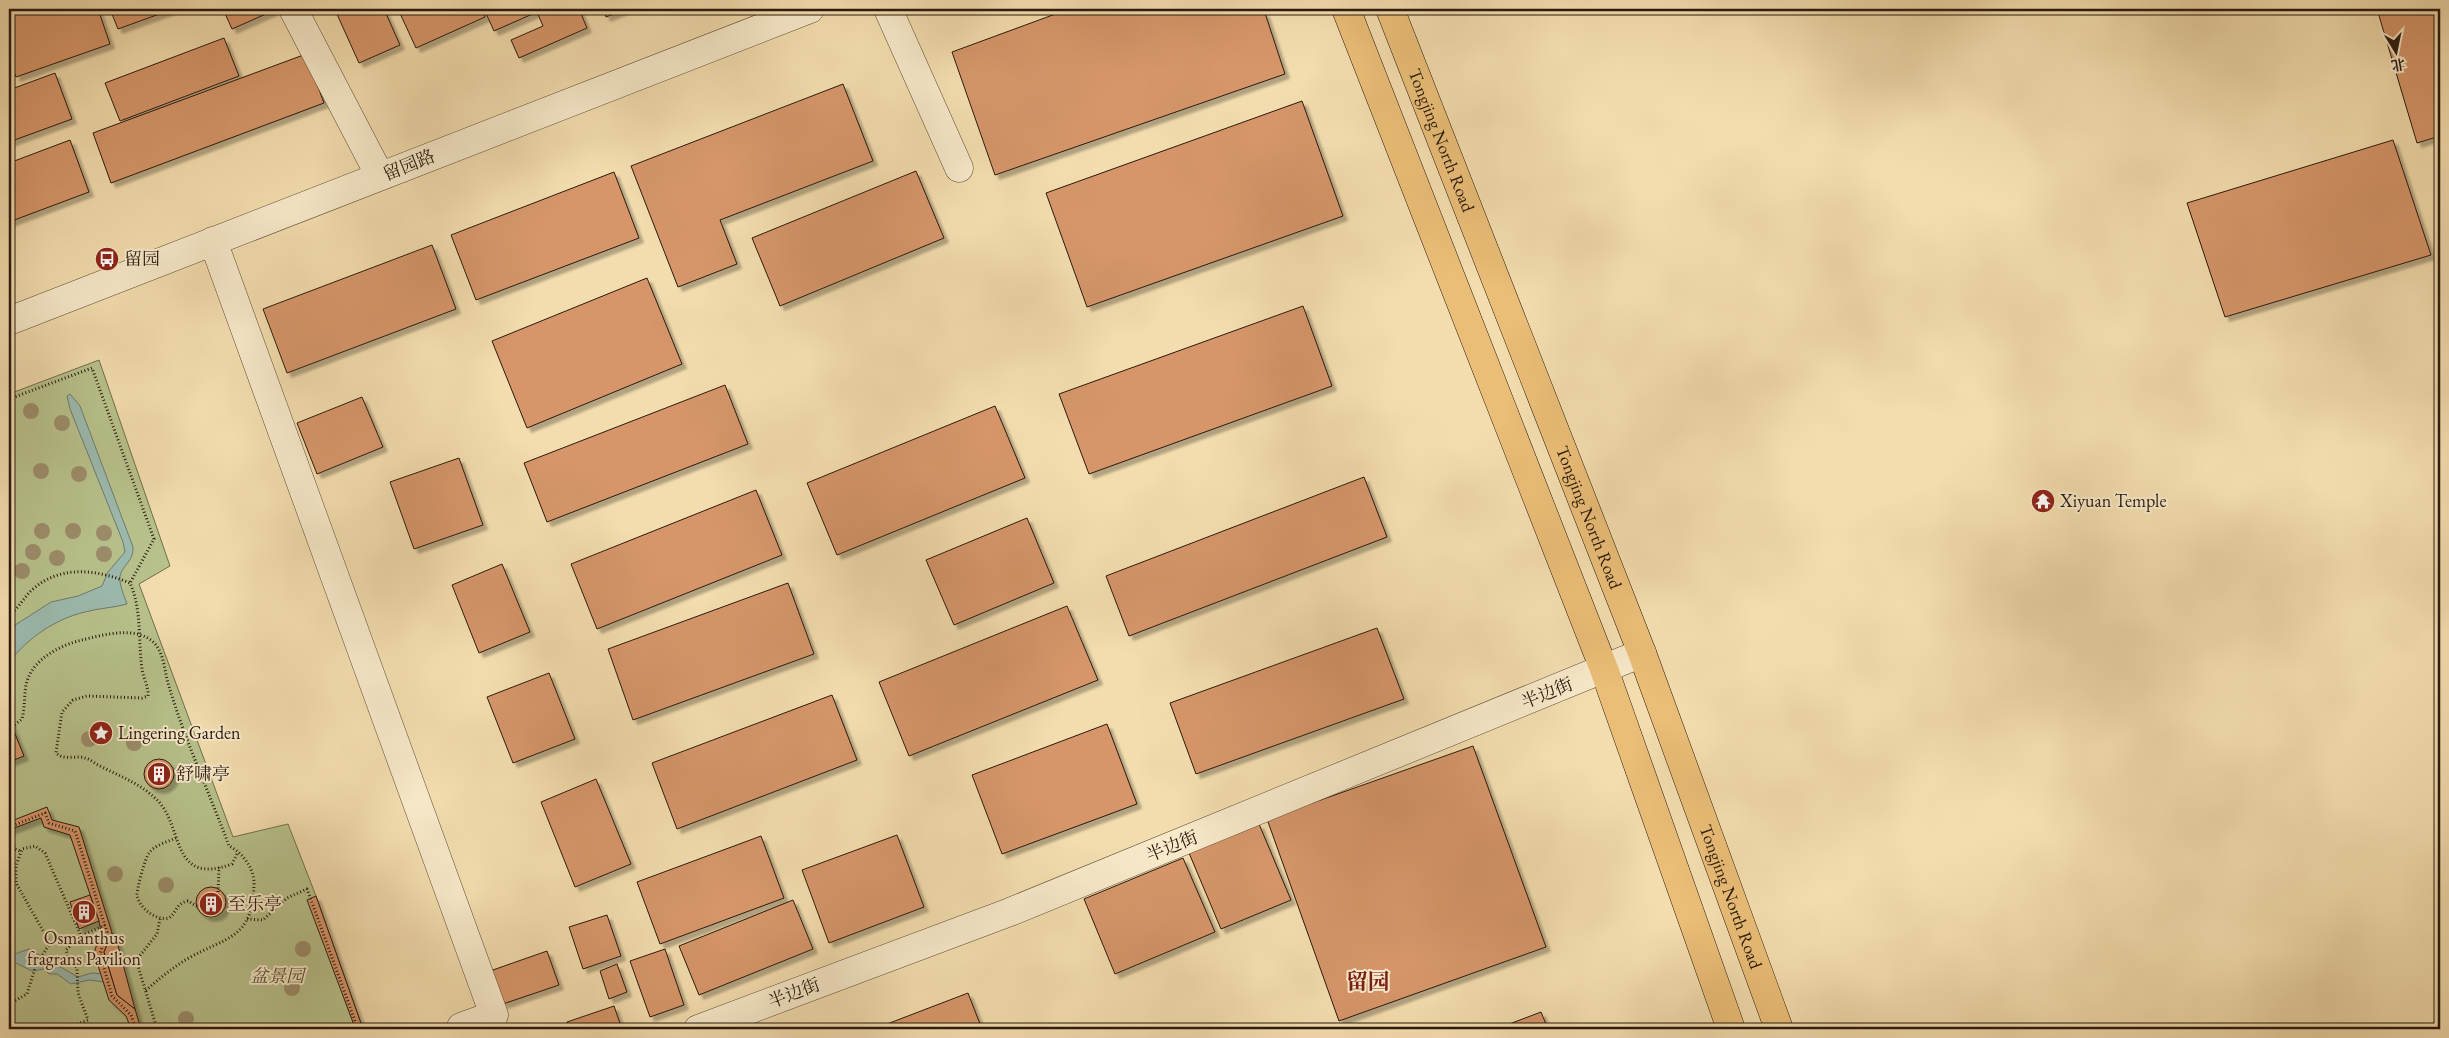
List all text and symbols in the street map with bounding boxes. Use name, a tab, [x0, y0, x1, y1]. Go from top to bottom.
north arrow	[2372, 28, 2422, 78]
text: 北	[2390, 55, 2407, 75]
street label: Tongjing North Road	[1403, 65, 1481, 216]
street label: 留园路	[379, 144, 438, 185]
bus stop icon: 留园	[94, 246, 120, 272]
place label: 留园	[124, 247, 160, 270]
street label: Tongjing North Road	[1551, 442, 1628, 593]
temple icon: Xiyuan Temple	[2030, 488, 2056, 514]
place label: Xiyuan Temple	[2059, 489, 2166, 512]
street label: 半边街	[1517, 672, 1576, 713]
place icon: Lingering Garden	[88, 720, 114, 746]
place label: Lingering Garden	[118, 721, 241, 744]
building icon: 舒啸亭	[146, 761, 172, 787]
place label: 舒啸亭	[176, 762, 230, 785]
street label: Tongjing North Road	[1695, 821, 1768, 973]
street label: 半边街	[1142, 825, 1201, 866]
building icon: 至乐亭	[198, 891, 224, 917]
place label: 至乐亭	[228, 892, 282, 915]
building icon: Osmanthus fragrans Pavilion	[71, 899, 97, 925]
place label: Osmanthus fragrans Pavilion	[27, 926, 142, 970]
park label: 盆景园	[250, 964, 307, 987]
district label: 留园	[1346, 967, 1390, 996]
street label: 半边街	[764, 972, 823, 1013]

